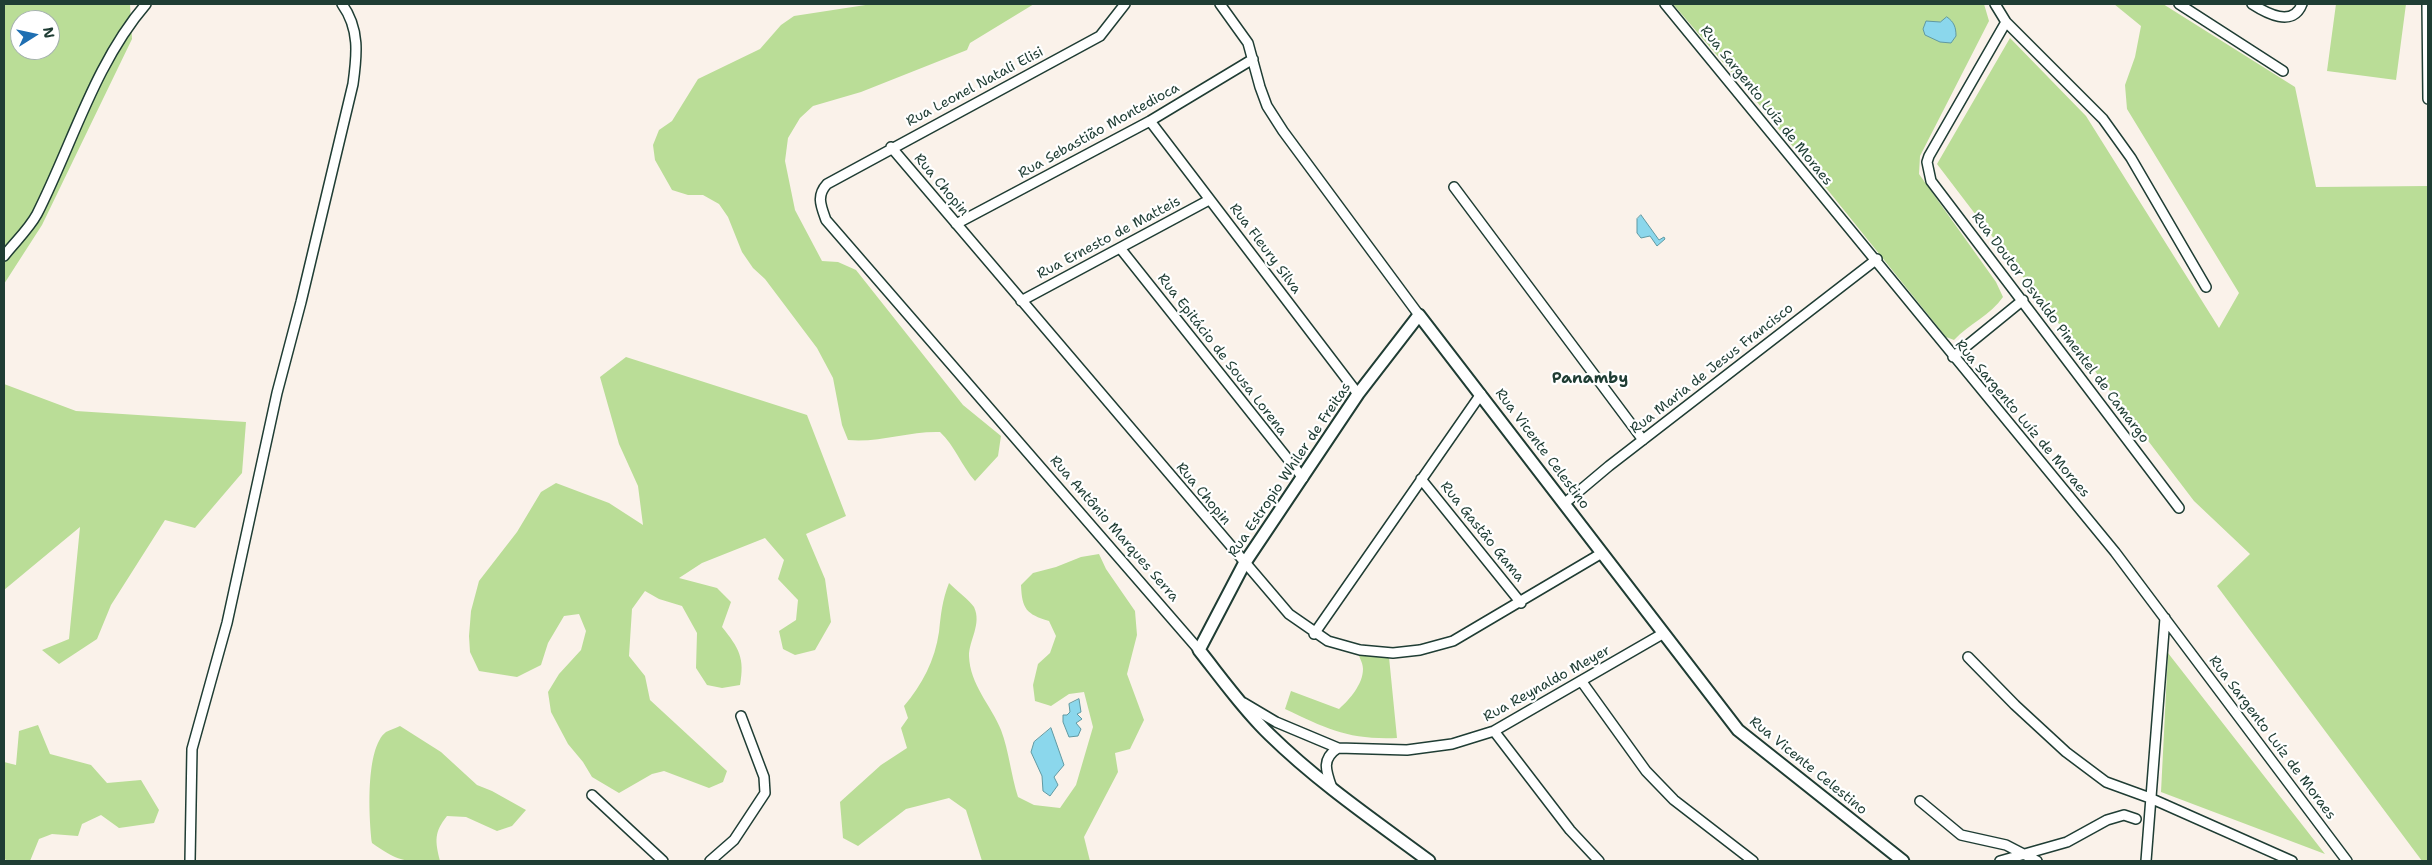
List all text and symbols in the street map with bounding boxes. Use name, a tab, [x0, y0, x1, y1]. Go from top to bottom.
north arrow	[10, 10, 60, 60]
street label: Rua Sargento Luíz de Moraes	[1696, 23, 1836, 189]
text: N	[39, 26, 59, 40]
street label: Rua Leonel Natali Elisi	[904, 44, 1046, 130]
street label: Rua Sebastião Montedioca	[1016, 80, 1182, 182]
street label: Rua Chopin	[910, 150, 972, 220]
street label: Rua Ernesto de Matteis	[1034, 193, 1184, 283]
street label: Rua Fleury Silva	[1226, 200, 1304, 298]
street label: Rua Doutor Osvaldo Pimentel de Camargo	[1968, 209, 2152, 447]
street label: Rua Epitácio de Sousa Lorena	[1154, 271, 1290, 439]
street label: Rua Maria de Jesus Francisco	[1627, 300, 1797, 438]
street label: Rua Sargento Luíz de Moraes	[1951, 337, 2093, 501]
district label: Panamby	[1552, 369, 1628, 389]
street label: Rua Estropio Whiler de Freitas	[1225, 379, 1355, 561]
street label: Rua Vicente Celestino	[1491, 385, 1593, 513]
street label: Rua Antônio Marques Serra	[1046, 453, 1182, 605]
street label: Rua Chopin	[1172, 459, 1234, 529]
street label: Rua Gastão Gama	[1436, 478, 1528, 586]
street label: Rua Reynaldo Meyer	[1481, 642, 1613, 726]
street label: Rua Sargento Luíz de Moraes	[2205, 653, 2339, 823]
street label: Rua Vicente Celestino	[1746, 713, 1870, 819]

